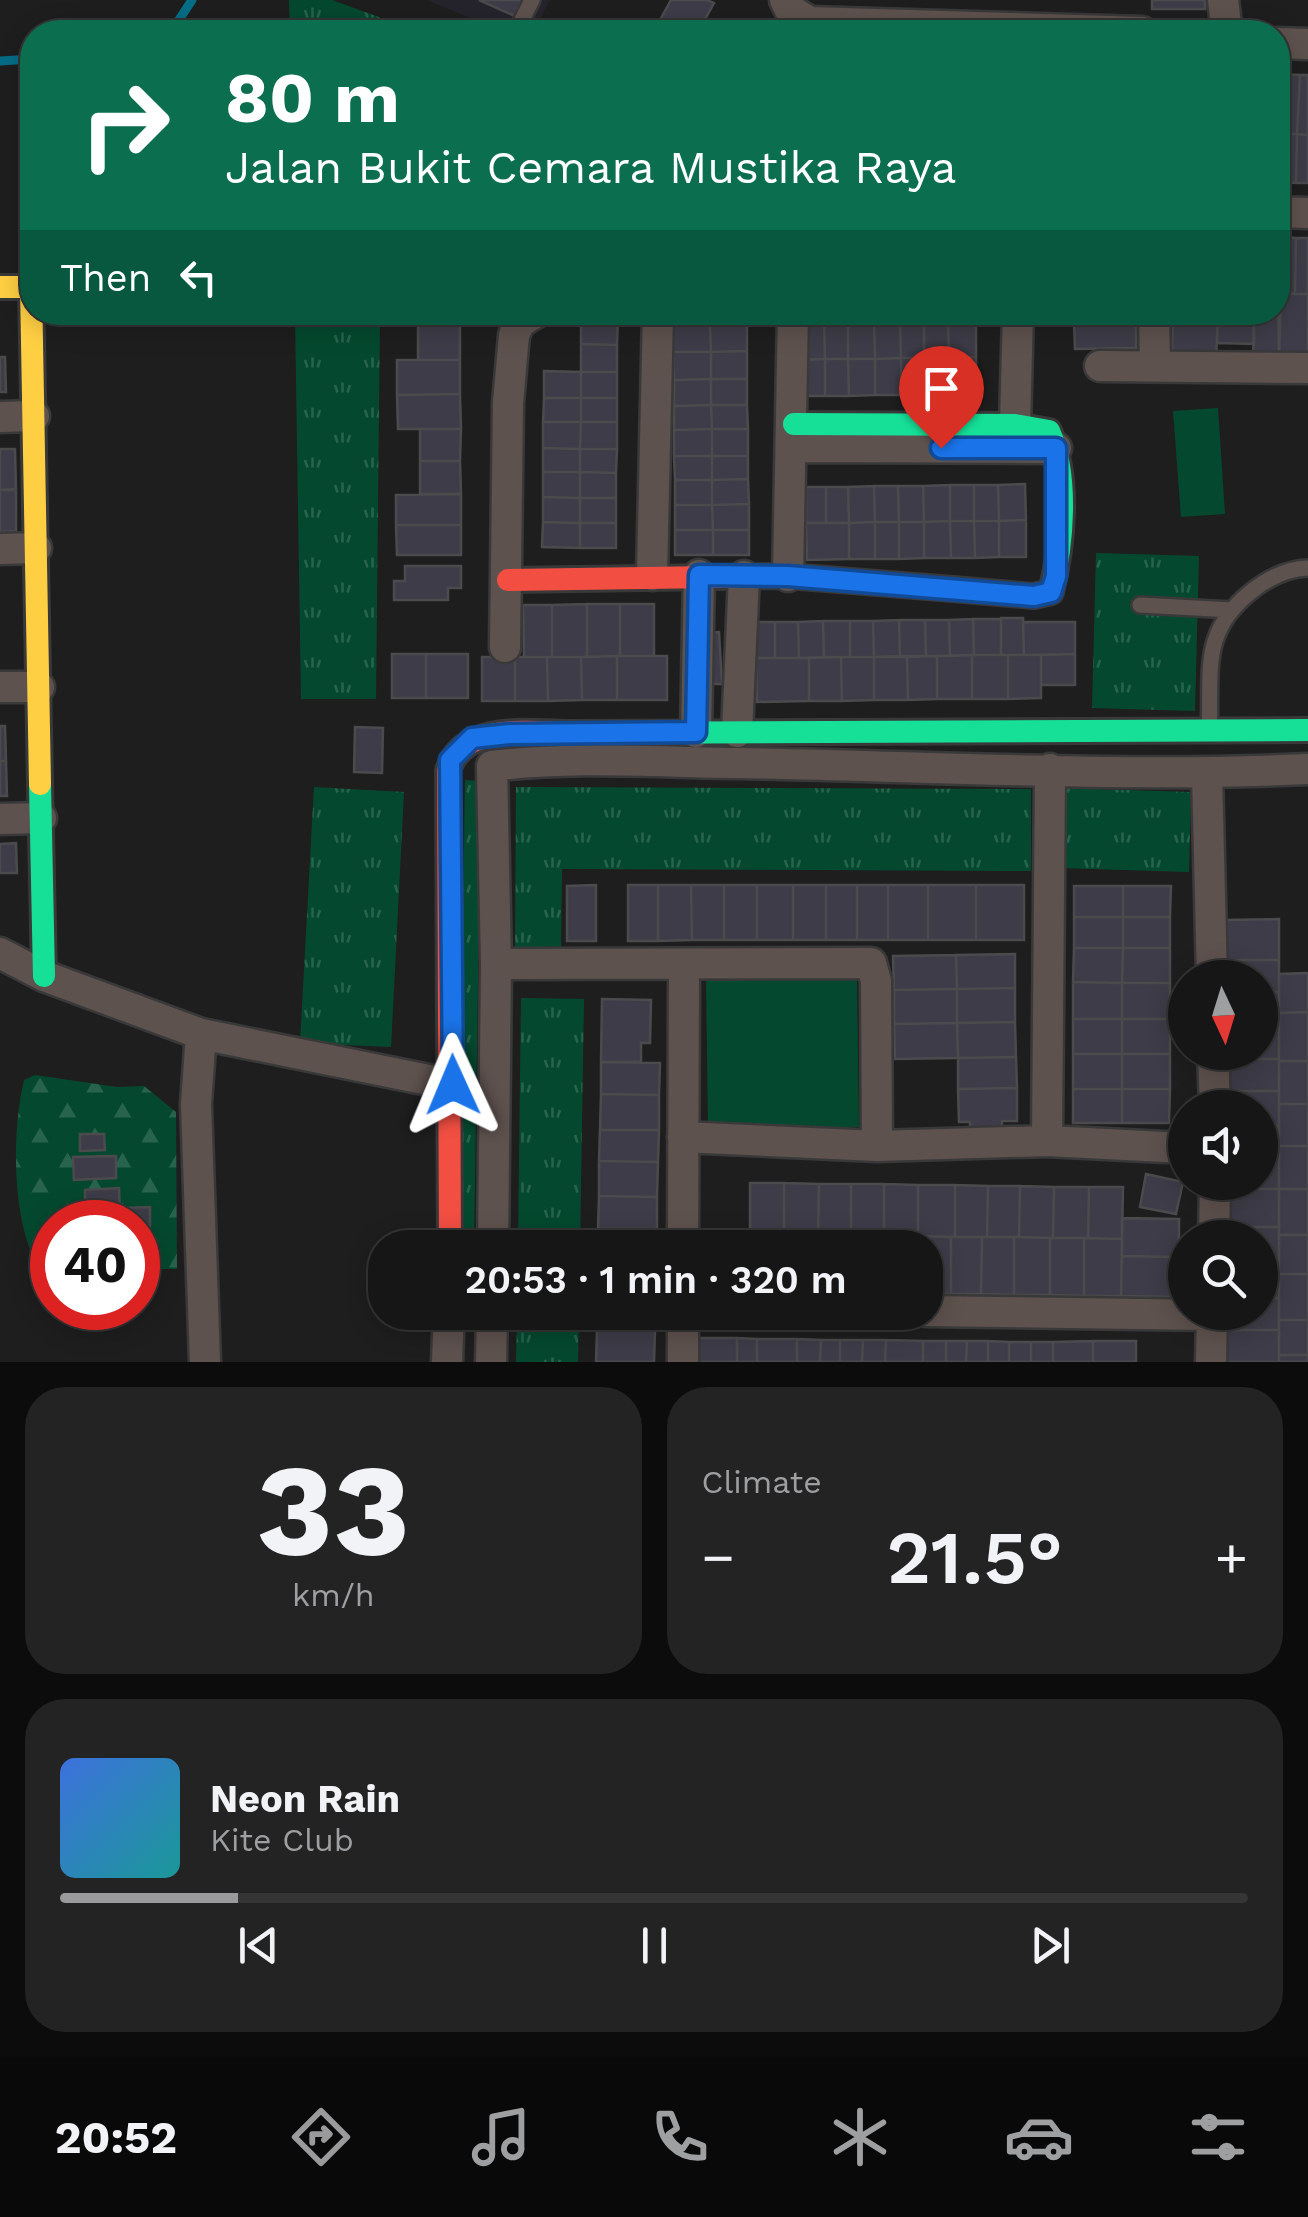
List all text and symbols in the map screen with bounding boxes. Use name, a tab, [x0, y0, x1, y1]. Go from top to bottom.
text: 80 m	[225, 57, 400, 139]
icon: right	[60, 60, 190, 190]
text: Jalan Bukit Cemara Mustika Raya	[225, 141, 957, 194]
icon: left	[171, 250, 226, 305]
text: Then	[60, 256, 151, 300]
pin	[899, 346, 984, 449]
icon: arrive	[914, 361, 969, 416]
north arrow	[1168, 960, 1278, 1070]
map controls	[1168, 960, 1278, 1330]
position arrow	[401, 1033, 505, 1137]
button: sound	[1168, 1090, 1278, 1200]
speed limit sign: 40	[30, 1200, 160, 1330]
button: search	[1168, 1220, 1278, 1330]
text: 20:53 · 1 min · 320 m	[464, 1258, 847, 1302]
text: 33	[256, 1434, 410, 1587]
text: Climate	[702, 1463, 822, 1501]
text: 21.5°	[887, 1513, 1063, 1601]
text: −	[702, 1525, 735, 1589]
text: +	[1215, 1525, 1248, 1589]
text: km/h	[292, 1576, 374, 1614]
text: Neon Rain	[210, 1777, 400, 1821]
text: Kite Club	[210, 1821, 354, 1859]
icon: previous	[231, 1918, 286, 1973]
icon: pause	[627, 1918, 682, 1973]
icon: next	[1023, 1918, 1078, 1973]
icon: directions	[286, 2102, 356, 2172]
icon: music	[466, 2102, 536, 2172]
icon: phone	[645, 2102, 715, 2172]
icon: climate	[825, 2102, 895, 2172]
icon: car	[1004, 2102, 1074, 2172]
icon: filters	[1183, 2102, 1253, 2172]
text: 20:52	[55, 2111, 177, 2164]

